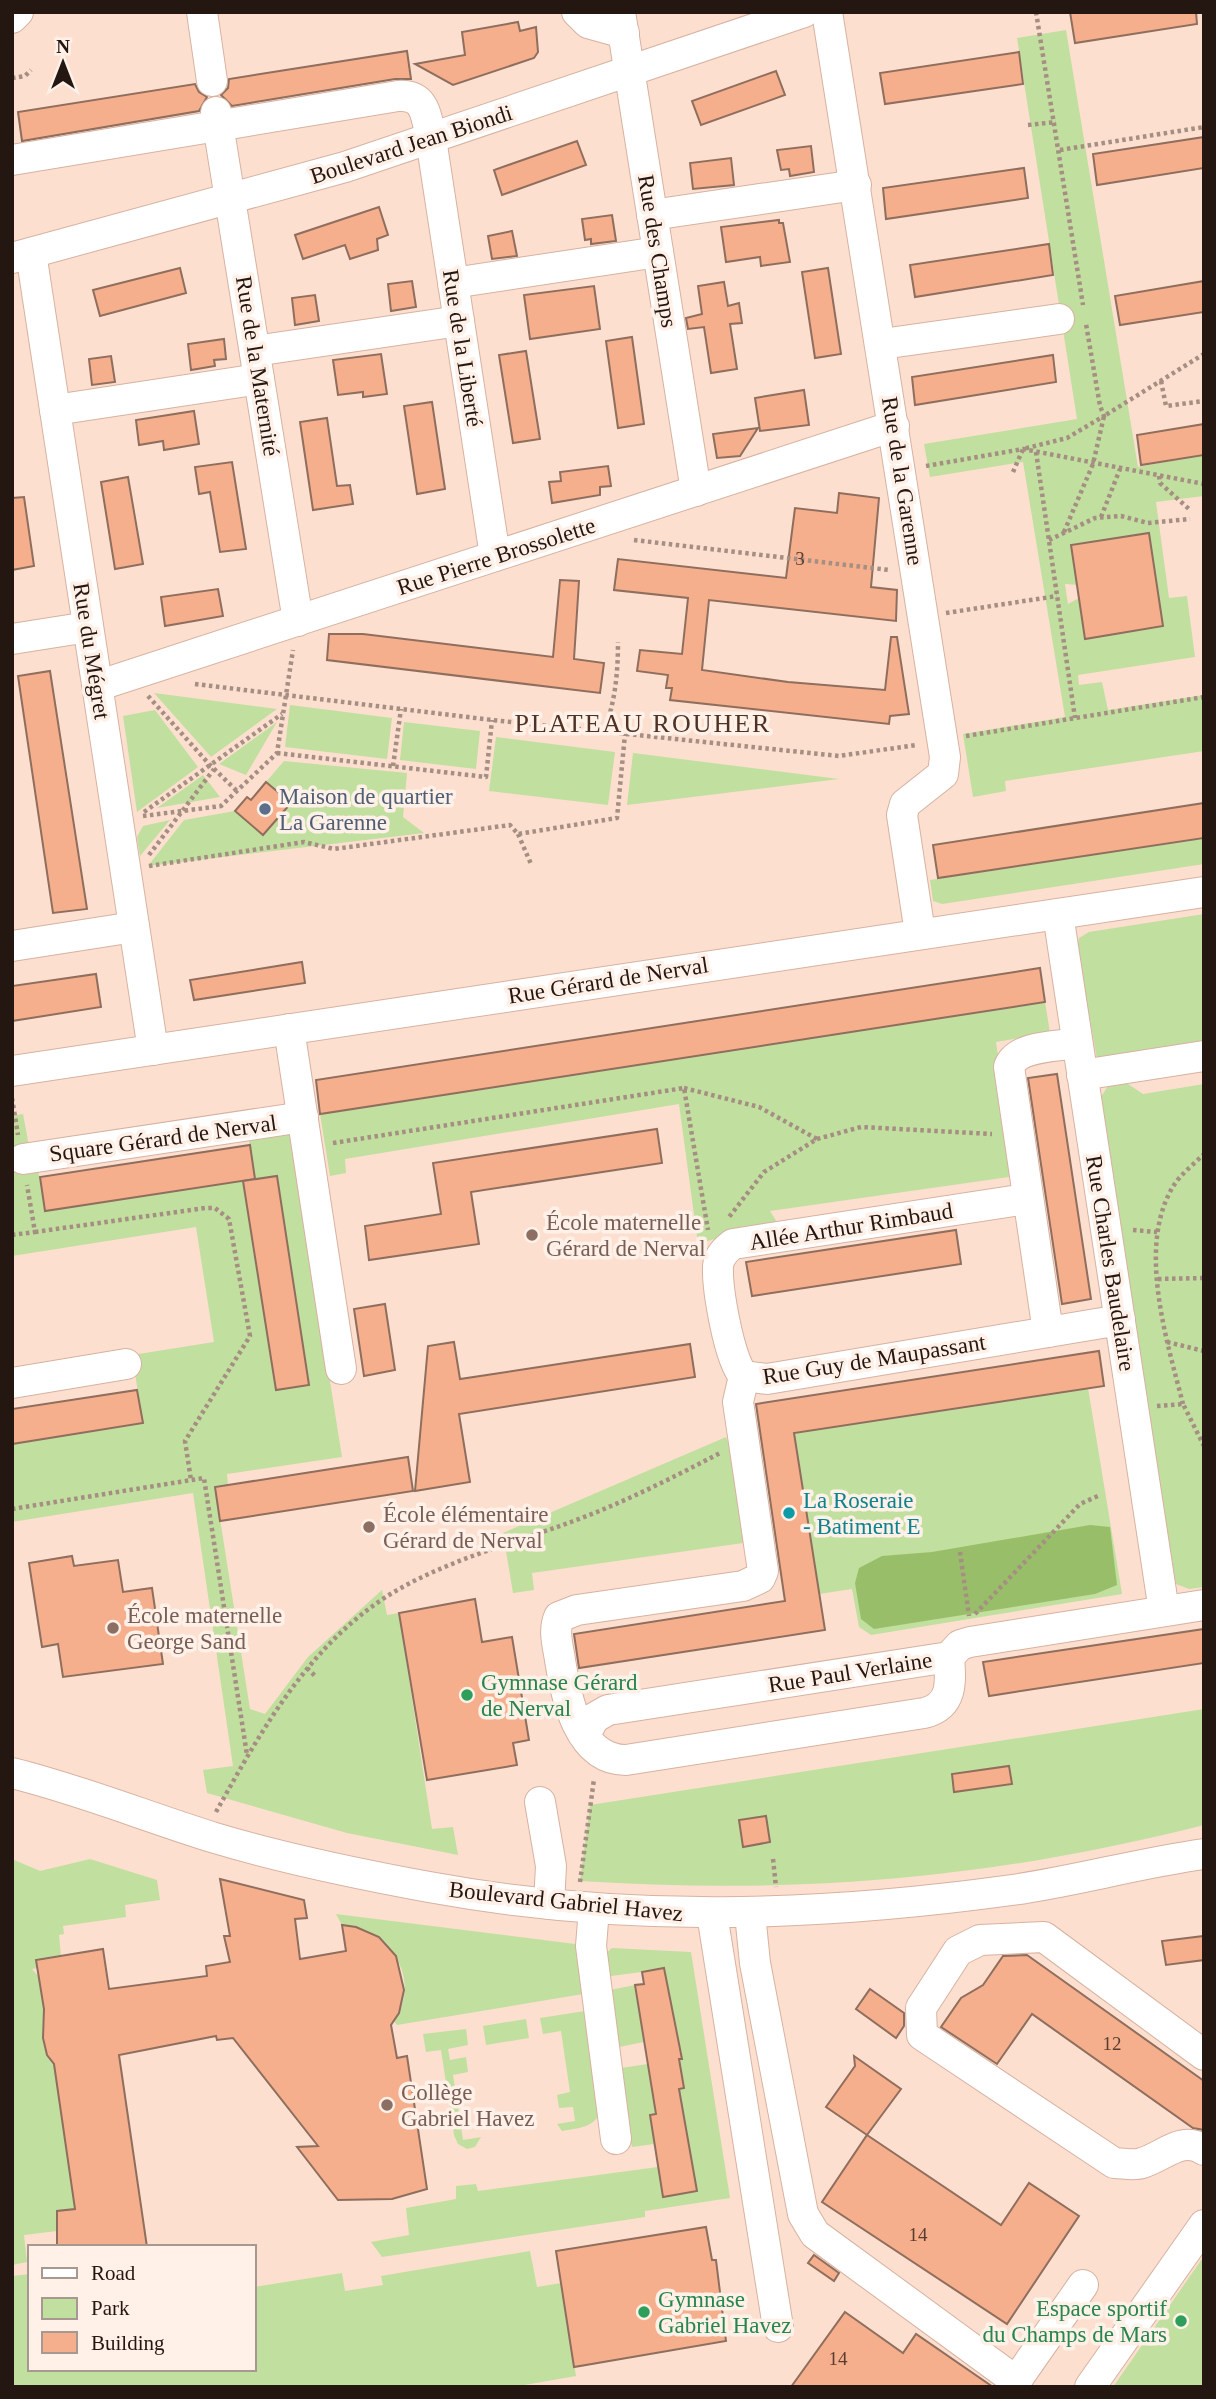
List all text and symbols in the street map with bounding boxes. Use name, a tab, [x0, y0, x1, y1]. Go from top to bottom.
north arrow	[28, 28, 98, 98]
text: N	[56, 36, 70, 57]
street label: Boulevard Jean Biondi	[307, 100, 515, 189]
street label: Rue des Champs	[633, 173, 682, 329]
street label: Rue de la Liberté	[438, 268, 487, 429]
street label: Rue de la Maternité	[231, 274, 284, 458]
street label: Rue de la Garenne	[877, 395, 928, 567]
street label: Rue Pierre Brossolette	[394, 513, 598, 600]
house number: 3	[795, 548, 805, 569]
street label: Rue du Mégret	[68, 581, 115, 722]
district label: PLATEAU ROUHER	[515, 709, 771, 738]
place label: Maison de quartier La Garenne	[279, 784, 453, 835]
marker: Maison de quartier La Garenne	[257, 801, 273, 817]
street label: Rue Gérard de Nerval	[506, 952, 710, 1009]
street label: Square Gérard de Nerval	[48, 1110, 278, 1167]
street label: Rue Charles Baudelaire	[1081, 1153, 1140, 1373]
street label: Allée Arthur Rimbaud	[748, 1198, 955, 1255]
place label: École maternelle Gérard de Nerval	[546, 1210, 706, 1261]
marker: École maternelle Gérard de Nerval	[524, 1227, 540, 1243]
street label: Rue Guy de Maupassant	[761, 1329, 988, 1389]
place label: La Roseraie - Batiment E	[803, 1488, 921, 1539]
place label: École élémentaire Gérard de Nerval	[383, 1502, 548, 1553]
marker: La Roseraie - Batiment E	[781, 1505, 797, 1521]
marker: École élémentaire Gérard de Nerval	[361, 1519, 377, 1535]
place label: École maternelle George Sand	[127, 1603, 282, 1654]
marker: École maternelle George Sand	[105, 1620, 121, 1636]
street label: Rue Paul Verlaine	[766, 1647, 934, 1698]
place label: Gymnase Gérard de Nerval	[481, 1670, 638, 1721]
marker: Gymnase Gérard de Nerval	[459, 1687, 475, 1703]
street label: Boulevard Gabriel Havez	[448, 1877, 684, 1926]
house number: 12	[1103, 2033, 1122, 2054]
place label: Collège Gabriel Havez	[401, 2080, 534, 2131]
marker: Collège Gabriel Havez	[379, 2097, 395, 2113]
house number: 14	[909, 2224, 928, 2245]
legend	[28, 2245, 256, 2371]
text: Road	[91, 2261, 136, 2285]
place label: Gymnase Gabriel Havez	[658, 2287, 791, 2338]
text: Park	[91, 2296, 130, 2320]
place label: Espace sportif du Champs de Mars	[982, 2296, 1167, 2347]
marker: Gymnase Gabriel Havez	[636, 2304, 652, 2320]
marker: Espace sportif du Champs de Mars	[1173, 2313, 1189, 2329]
text: Building	[91, 2331, 165, 2355]
house number: 14	[829, 2348, 848, 2369]

